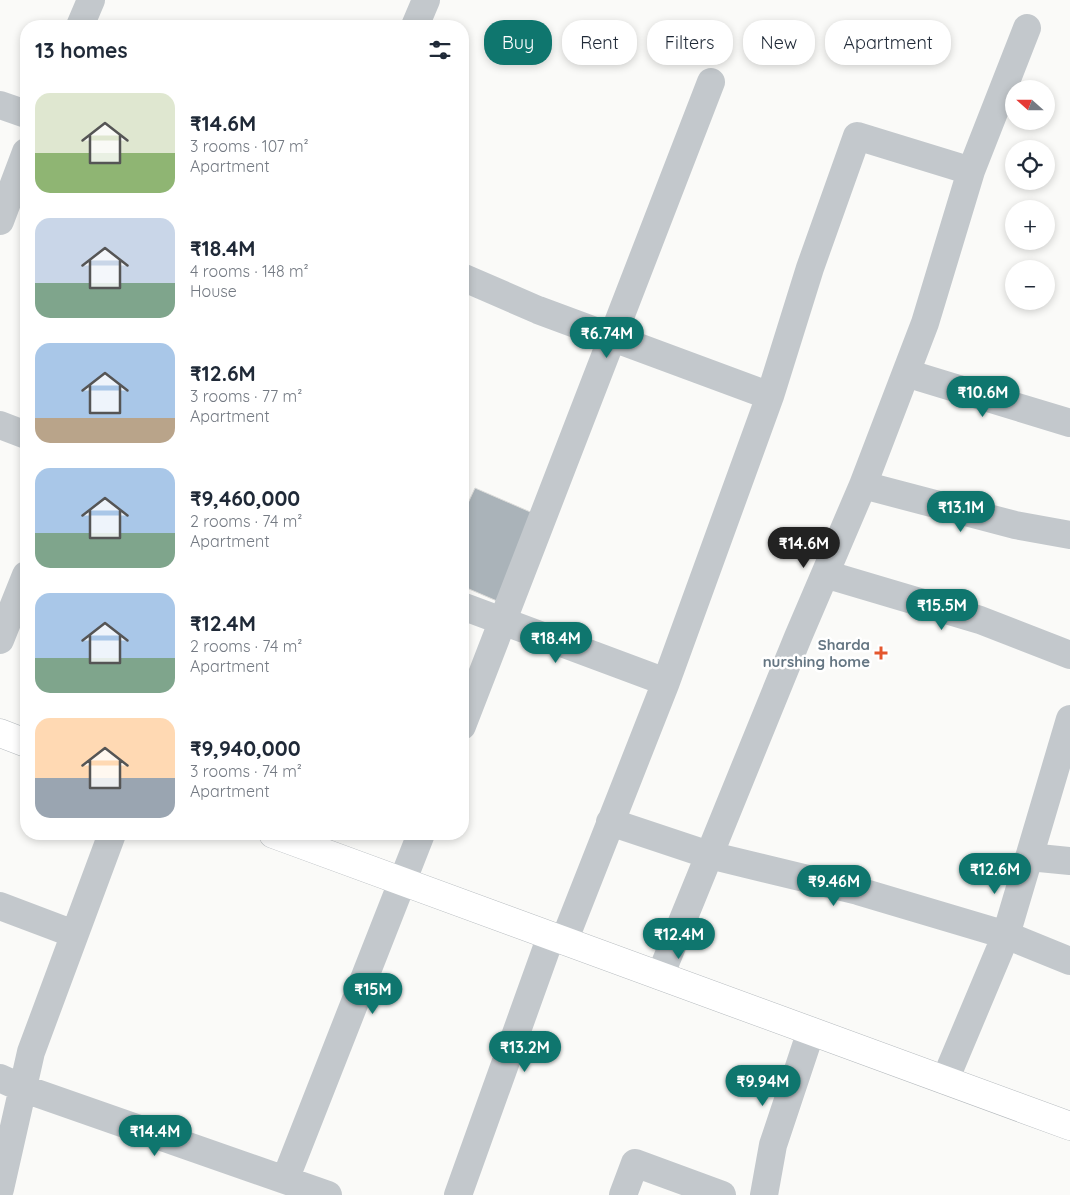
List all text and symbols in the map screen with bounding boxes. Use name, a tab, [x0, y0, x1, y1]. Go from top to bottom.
chip: Buy	[484, 20, 552, 65]
chip: Rent	[562, 20, 637, 65]
chip: Filters	[647, 20, 733, 65]
chip: New	[743, 20, 815, 65]
chip: Apartment	[825, 20, 951, 65]
icon: filters	[426, 36, 454, 64]
text: 13 homes	[35, 37, 128, 63]
north arrow	[1005, 80, 1055, 130]
map controls	[1005, 80, 1055, 310]
text: ₹14.6M	[190, 110, 256, 136]
icon: home	[75, 113, 135, 173]
text: 3 rooms · 107 m²	[190, 136, 309, 156]
button: locate	[1005, 140, 1055, 190]
text: Apartment	[190, 156, 270, 176]
button: +	[1005, 200, 1055, 250]
text: ₹18.4M	[190, 235, 255, 261]
icon: home	[75, 238, 135, 298]
button: −	[1005, 260, 1055, 310]
text: 4 rooms · 148 m²	[190, 261, 309, 281]
text: House	[190, 281, 237, 301]
pin: ₹6.74M	[566, 316, 648, 359]
text: ₹6.74M	[581, 323, 633, 343]
text: ₹12.6M	[190, 360, 256, 386]
icon: home	[75, 363, 135, 423]
pin: ₹10.6M	[942, 376, 1024, 418]
text: ₹10.6M	[958, 382, 1008, 402]
text: 3 rooms · 77 m²	[190, 386, 302, 406]
text: Apartment	[190, 406, 270, 426]
text: ₹9,460,000	[190, 485, 300, 511]
icon: home	[75, 488, 135, 548]
pin: ₹13.1M	[920, 490, 1002, 533]
text: ₹13.1M	[938, 497, 984, 517]
text: 2 rooms · 74 m²	[190, 511, 302, 531]
pin: ₹14.6M	[763, 526, 845, 569]
text: Apartment	[190, 531, 270, 551]
text: ₹14.6M	[779, 533, 829, 553]
pin: ₹15.5M	[901, 588, 983, 631]
text: ₹15.5M	[917, 595, 967, 615]
text: ₹12.4M	[190, 610, 256, 636]
icon: home	[75, 613, 135, 673]
pin: ₹18.4M	[515, 622, 597, 664]
text: ₹18.4M	[531, 628, 581, 648]
place label: Sharda nurshing home	[763, 635, 870, 671]
text: 2 rooms · 74 m²	[190, 636, 302, 656]
marker: Sharda nurshing home	[874, 646, 888, 660]
text: Apartment	[190, 656, 270, 676]
text: ₹9,940,000	[190, 735, 301, 761]
icon: home	[75, 738, 135, 798]
text: 3 rooms · 74 m²	[190, 761, 302, 781]
text: Apartment	[190, 781, 270, 801]
pin: ₹12.6M	[954, 852, 1036, 895]
text: ₹12.6M	[970, 859, 1020, 879]
pin: ₹9.46M	[793, 864, 875, 907]
text: ₹9.46M	[808, 871, 860, 891]
pin: ₹12.4M	[638, 918, 720, 960]
text: ₹12.4M	[654, 924, 704, 944]
pin: ₹15M	[343, 972, 403, 1015]
text: ₹15M	[354, 979, 392, 999]
pin: ₹13.2M	[484, 1030, 566, 1073]
text: ₹13.2M	[500, 1037, 550, 1057]
pin: ₹9.94M	[722, 1064, 804, 1107]
text: ₹9.94M	[737, 1071, 789, 1091]
pin: ₹14.4M	[114, 1114, 196, 1157]
text: ₹14.4M	[130, 1121, 180, 1141]

